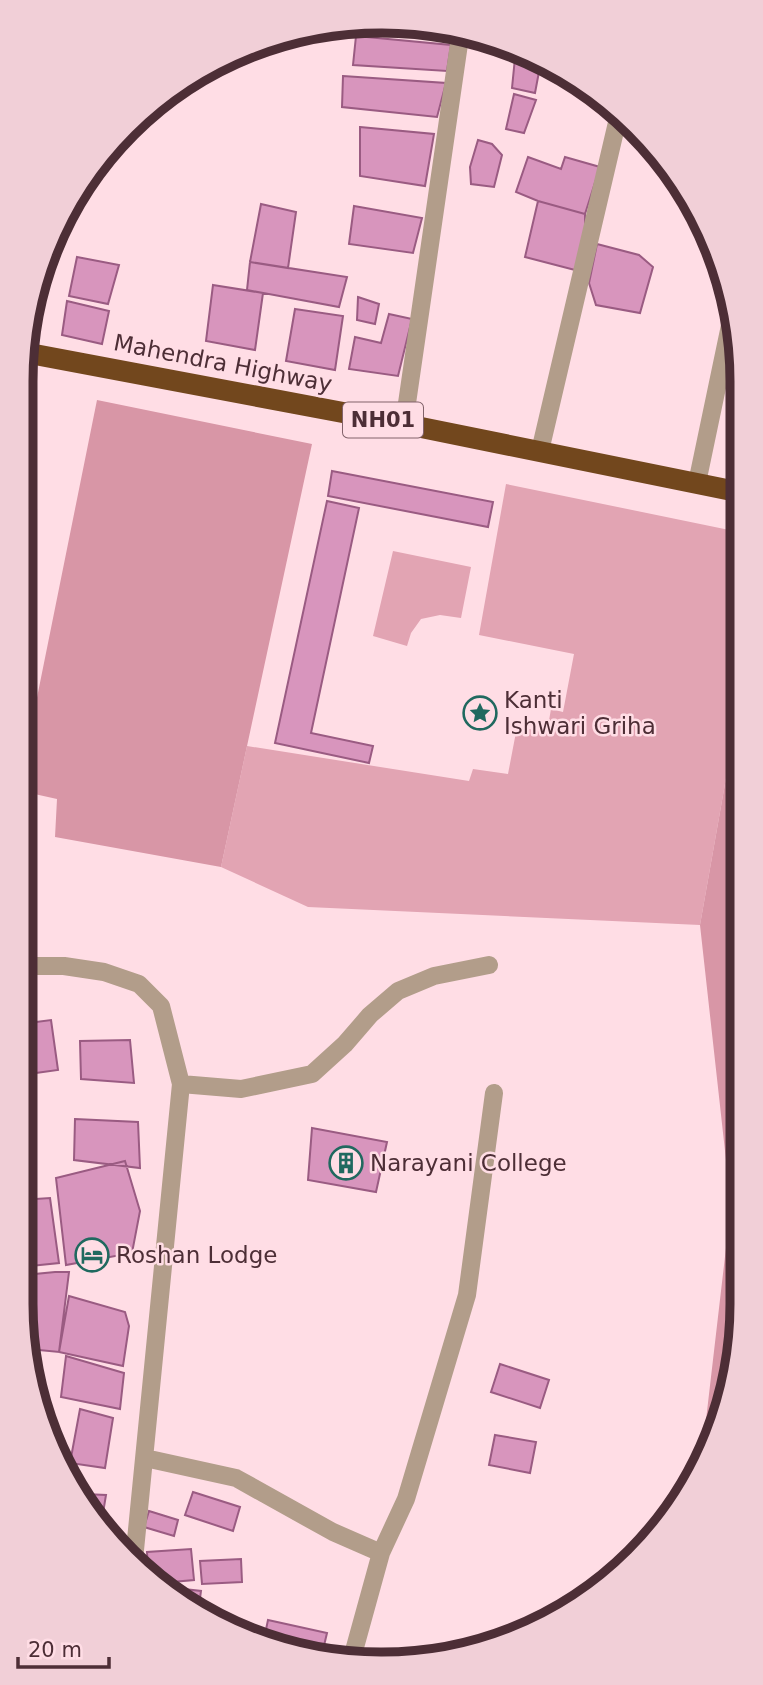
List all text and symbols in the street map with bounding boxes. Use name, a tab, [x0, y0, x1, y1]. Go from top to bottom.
street label: Mahendra Highway	[112, 329, 334, 397]
road number: NH01	[343, 402, 423, 438]
place label: Kanti Ishwari Griha	[504, 687, 656, 739]
place icon: Kanti Ishwari Griha	[461, 694, 499, 732]
building icon: Narayani College	[327, 1144, 365, 1182]
place label: Narayani College	[370, 1150, 567, 1176]
hotel icon: Roshan Lodge	[73, 1236, 111, 1274]
place label: Roshan Lodge	[116, 1242, 277, 1268]
scale bar	[18, 1626, 108, 1670]
text: 20 m	[28, 1638, 82, 1662]

